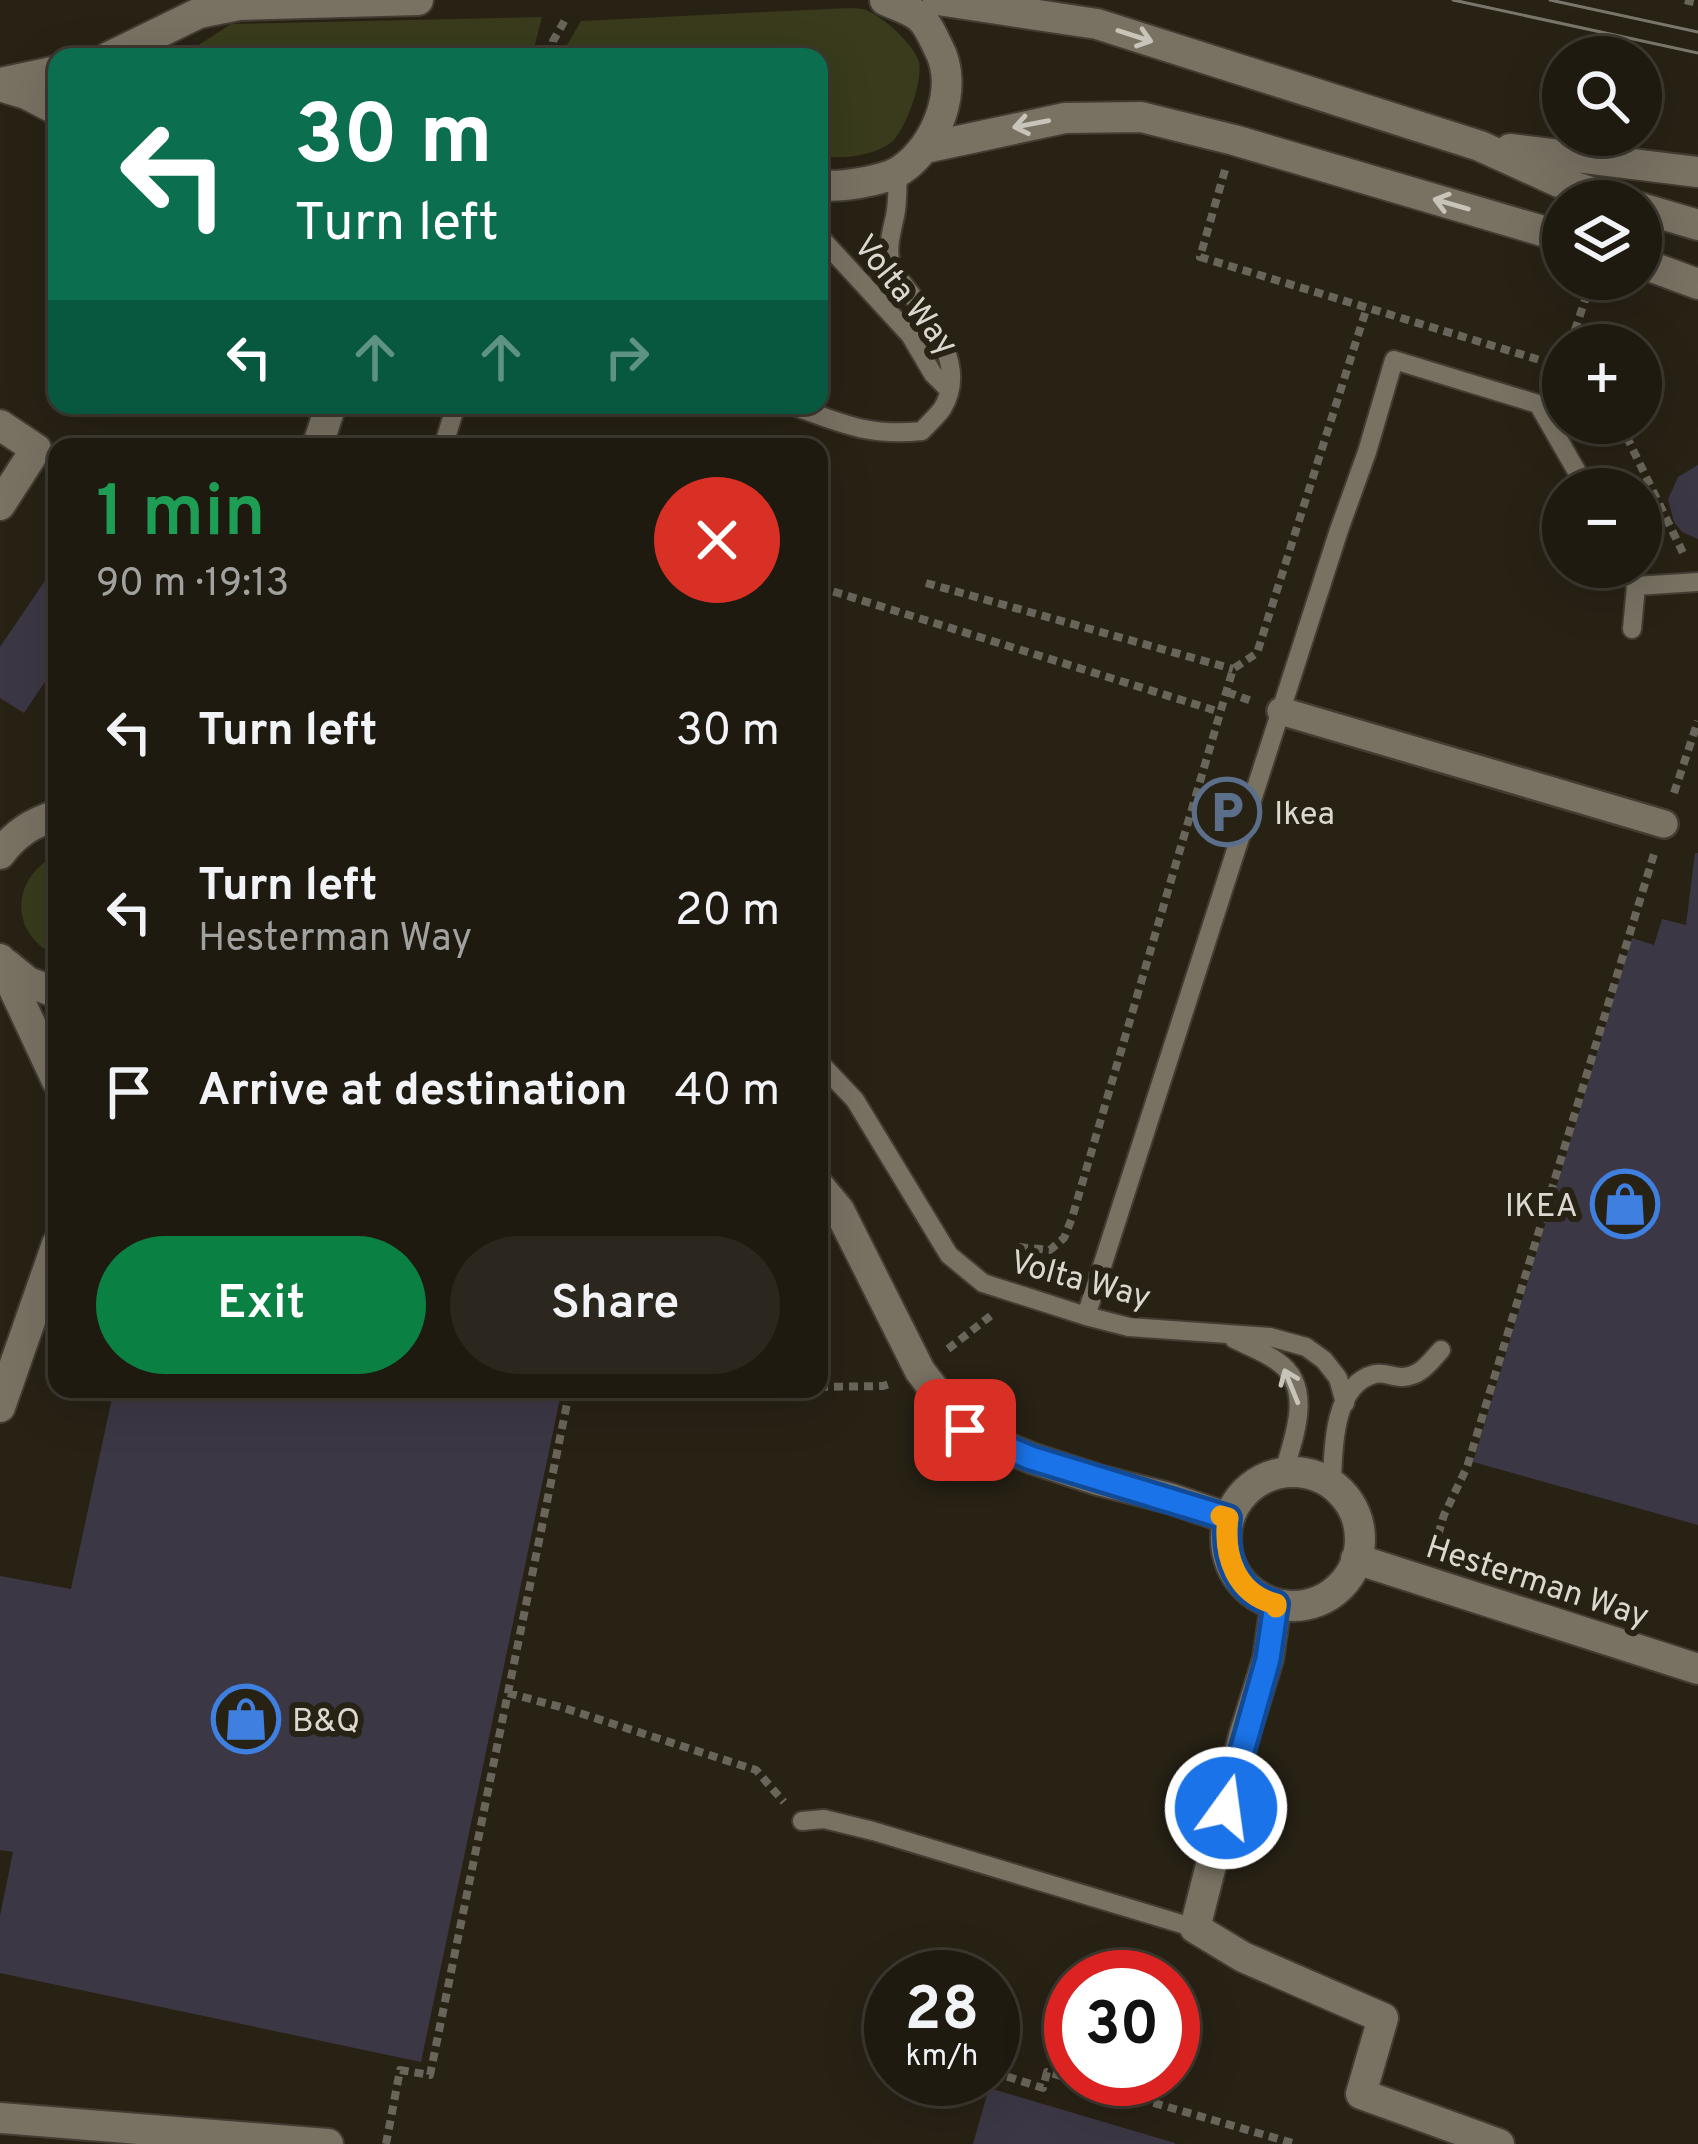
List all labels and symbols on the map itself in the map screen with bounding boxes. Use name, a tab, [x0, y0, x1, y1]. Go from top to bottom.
one-way arrow	[1115, 26, 1153, 48]
one-way arrow	[1013, 114, 1052, 136]
one-way arrow	[1433, 192, 1471, 214]
street label: Volta Way	[842, 227, 965, 366]
parking icon: Ikea	[1192, 777, 1262, 847]
place label: Ikea	[1274, 795, 1335, 837]
shop icon: IKEA	[1590, 1169, 1660, 1239]
place label: IKEA	[1505, 1187, 1578, 1229]
street label: Volta Way	[1005, 1243, 1155, 1321]
one-way arrow	[1279, 1368, 1301, 1405]
pin	[914, 1379, 1016, 1481]
street label: Hesterman Way	[1420, 1528, 1654, 1640]
shop icon: B&Q	[211, 1684, 281, 1754]
place label: B&Q	[292, 1702, 360, 1744]
position arrow	[1163, 1745, 1289, 1871]
speed limit sign: 30	[1044, 1950, 1200, 2106]

